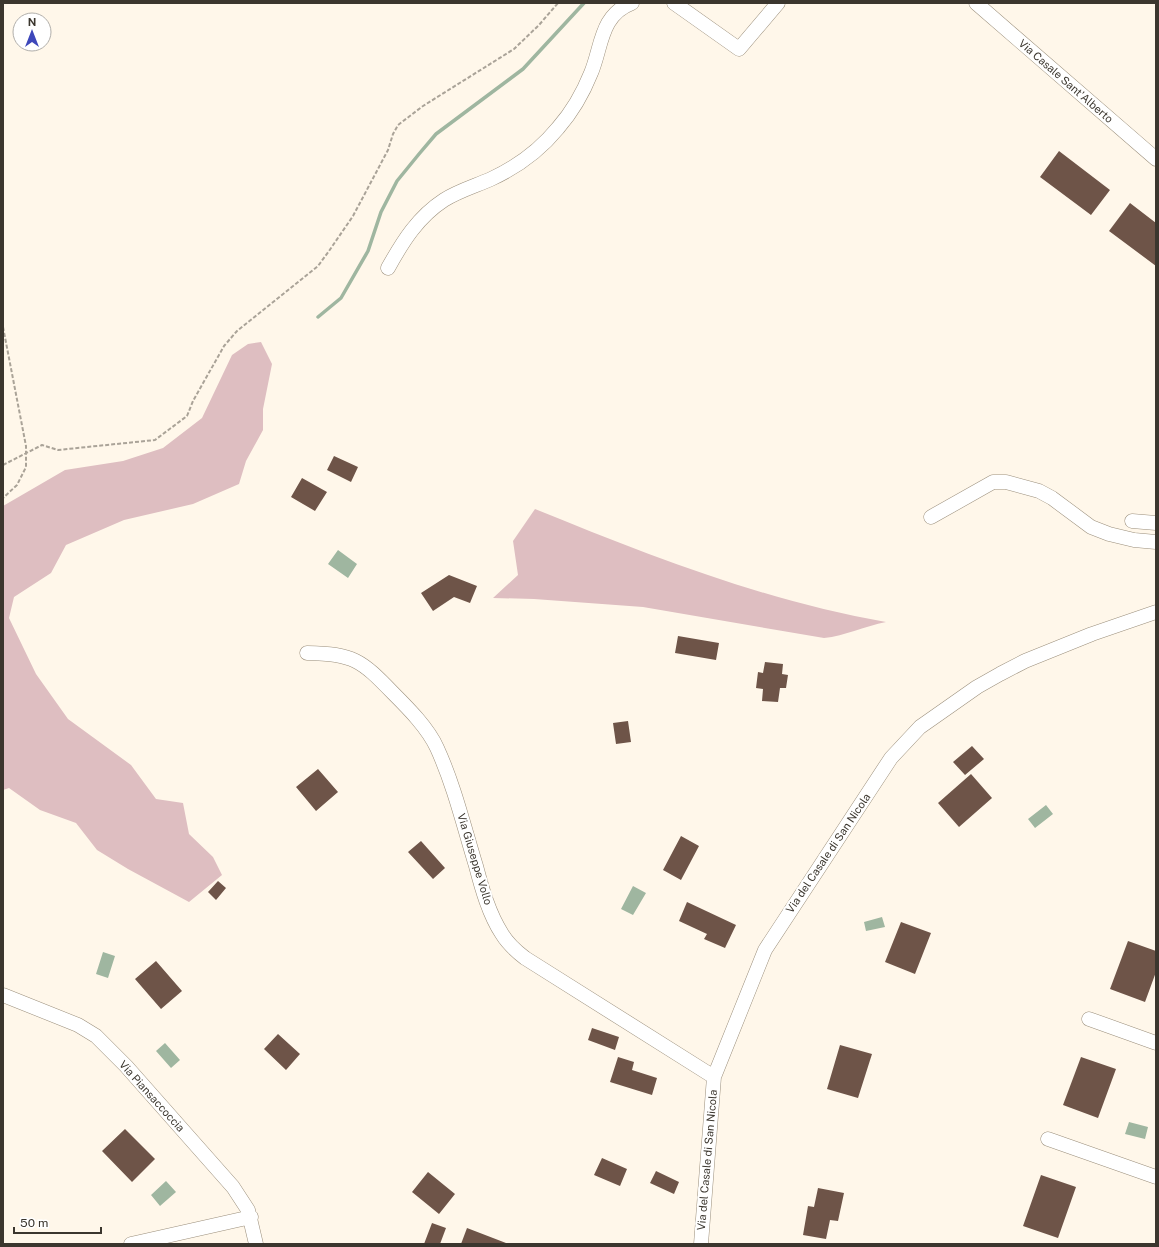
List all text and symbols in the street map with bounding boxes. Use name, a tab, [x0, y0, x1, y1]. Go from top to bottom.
north arrow	[12, 12, 52, 52]
text: N	[28, 16, 36, 28]
street label: Via Casale Sant'Alberto	[1017, 37, 1115, 125]
street label: Via del Casale di San Nicola	[783, 791, 873, 915]
street label: Via Giuseppe Vollo	[455, 812, 495, 906]
street label: Via Piansaccoccia	[117, 1058, 187, 1134]
street label: Via del Casale di San Nicola	[695, 1089, 719, 1231]
scale bar	[14, 1209, 101, 1235]
text: 50 m	[20, 1216, 48, 1230]

